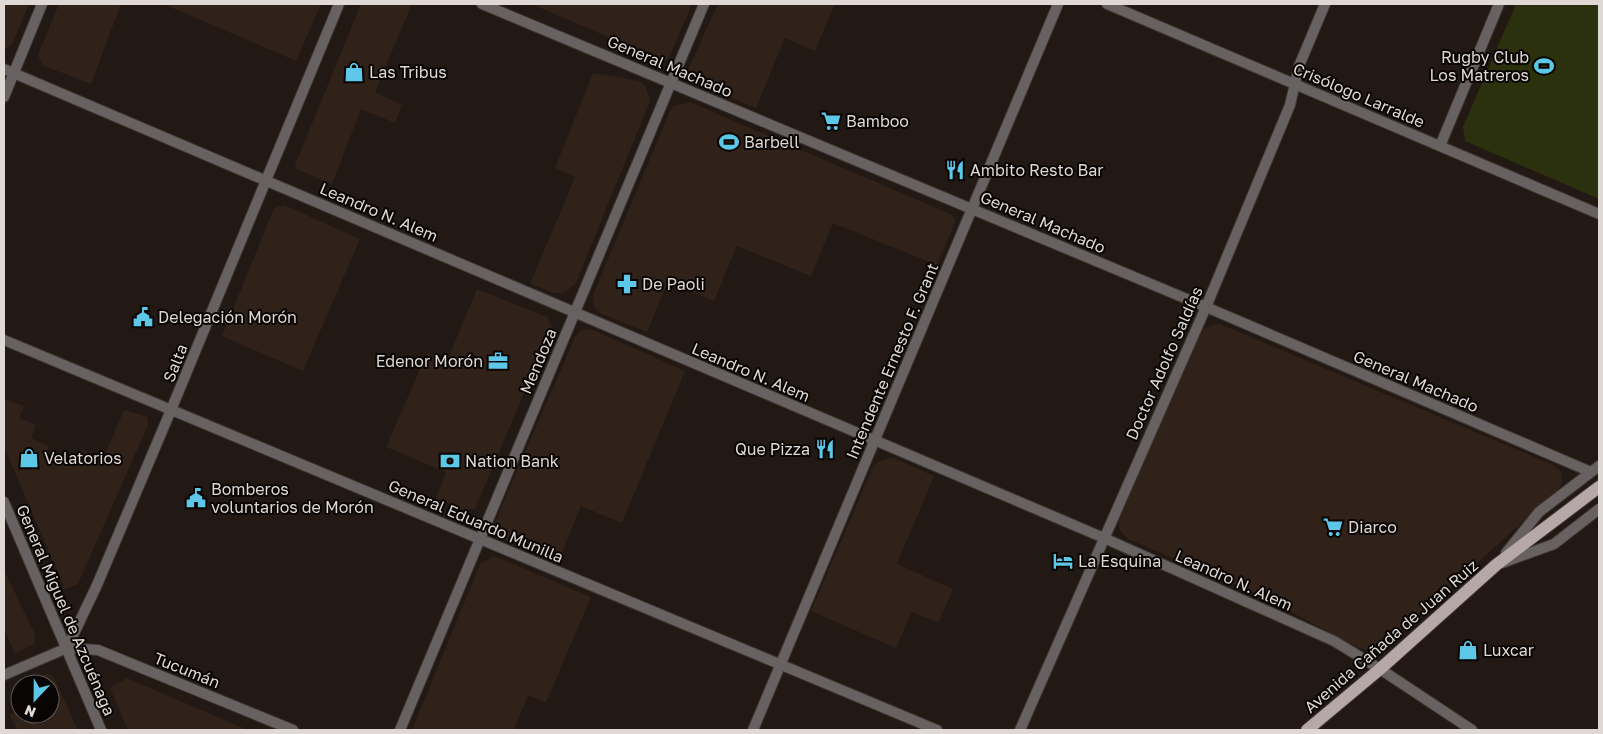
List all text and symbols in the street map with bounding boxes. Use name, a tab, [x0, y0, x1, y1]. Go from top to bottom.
street label: General Machado	[605, 31, 735, 101]
place label: Rugby Club Los Matreros	[1429, 47, 1529, 85]
sports icon: Rugby Club Los Matreros	[1533, 55, 1555, 77]
street label: Crisólogo Larralde	[1290, 58, 1428, 132]
shop icon: Las Tribus	[343, 61, 365, 83]
place label: Las Tribus	[369, 62, 447, 82]
supermarket icon: Bamboo	[820, 110, 842, 132]
place label: Bamboo	[846, 111, 909, 131]
sports icon: Barbell	[718, 131, 740, 153]
place label: Barbell	[744, 132, 799, 152]
restaurant icon: Ambito Resto Bar	[944, 159, 966, 181]
place label: Ambito Resto Bar	[970, 160, 1104, 180]
street label: Leandro N. Alem	[317, 178, 441, 246]
street label: General Machado	[978, 187, 1108, 257]
street label: Intendente Ernesto F. Grant	[842, 260, 942, 462]
pharmacy icon: De Paoli	[616, 273, 638, 295]
place label: De Paoli	[642, 274, 705, 294]
street label: Doctor Adolfo Saldías	[1121, 283, 1207, 443]
public building icon: Delegación Morón	[132, 306, 154, 328]
place label: Delegación Morón	[158, 307, 297, 327]
street label: Mendoza	[515, 325, 561, 397]
street label: Leandro N. Alem	[689, 338, 813, 406]
street label: Salta	[158, 341, 192, 385]
street label: General Machado	[1351, 346, 1481, 416]
office icon: Edenor Morón	[487, 350, 509, 372]
place label: Edenor Morón	[376, 351, 483, 371]
restaurant icon: Que Pizza	[814, 438, 836, 460]
place label: Que Pizza	[735, 439, 810, 459]
shop icon: Velatorios	[18, 447, 40, 469]
place label: Velatorios	[44, 448, 122, 468]
bank icon: Nation Bank	[439, 450, 461, 472]
place label: Nation Bank	[465, 451, 559, 471]
street label: General Eduardo Munilla	[385, 475, 567, 567]
place label: Bomberos voluntarios de Morón	[211, 479, 374, 517]
public building icon: Bomberos voluntarios de Morón	[185, 487, 207, 509]
street label: General Miguel de Azcuénaga	[12, 501, 120, 719]
supermarket icon: Diarco	[1322, 516, 1344, 538]
place label: Diarco	[1348, 517, 1397, 537]
street label: Leandro N. Alem	[1172, 545, 1296, 615]
hotel icon: La Esquina	[1052, 550, 1074, 572]
place label: La Esquina	[1078, 551, 1161, 571]
street label: Avenida Cañada de Juan Ruiz	[1300, 555, 1482, 717]
shop icon: Luxcar	[1457, 639, 1479, 661]
place label: Luxcar	[1483, 640, 1534, 660]
street label: Tucumán	[151, 648, 223, 692]
north arrow	[10, 674, 60, 724]
text: N	[22, 702, 38, 721]

